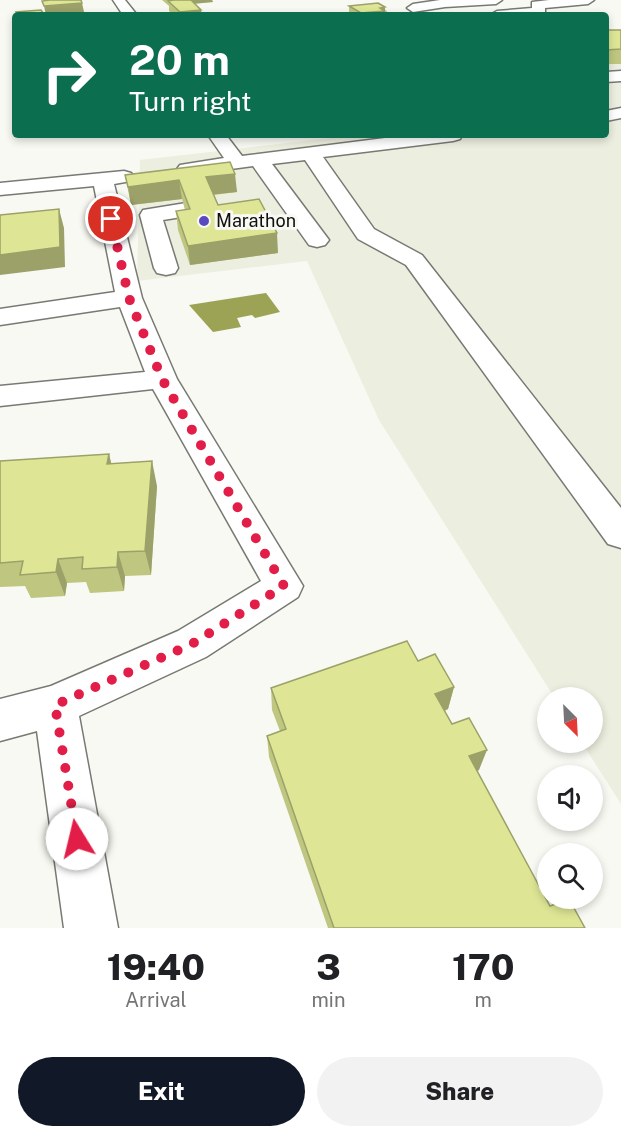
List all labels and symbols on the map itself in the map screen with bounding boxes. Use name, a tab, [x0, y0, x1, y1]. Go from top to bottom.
pin	[85, 193, 136, 244]
place label: Marathon	[216, 210, 296, 231]
marker: Marathon	[197, 214, 211, 228]
north arrow	[537, 687, 603, 753]
position arrow	[45, 807, 109, 871]

